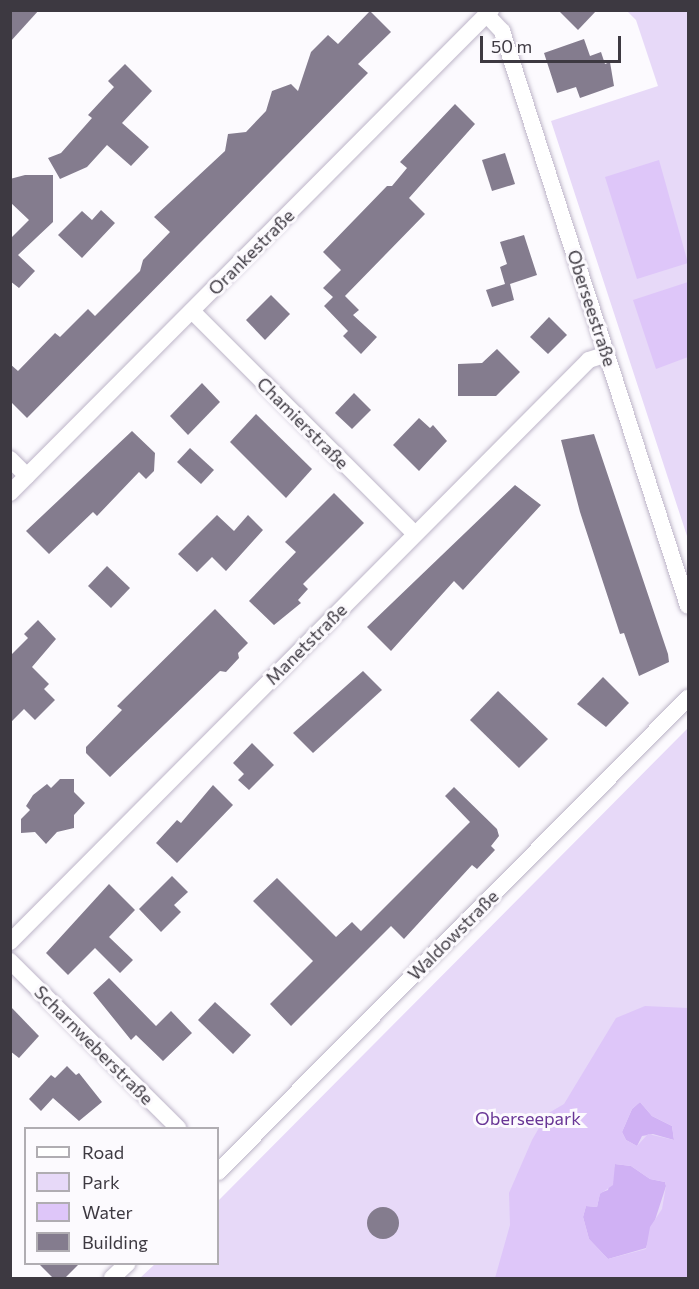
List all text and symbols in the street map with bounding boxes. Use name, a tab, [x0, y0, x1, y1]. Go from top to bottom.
scale bar	[483, 24, 624, 62]
text: 50 m	[491, 35, 532, 57]
street label: Orankestraße	[204, 205, 298, 299]
street label: Oberseestraße	[563, 247, 621, 369]
street label: Chamierstraße	[253, 373, 353, 473]
street label: Manetstraße	[261, 599, 351, 689]
street label: Waldowstraße	[403, 885, 503, 985]
street label: Scharnweberstraße	[30, 981, 158, 1109]
park label: Oberseepark	[475, 1107, 581, 1129]
legend	[24, 1127, 219, 1265]
text: Road	[82, 1141, 124, 1163]
text: Park	[82, 1171, 120, 1193]
text: Water	[82, 1201, 133, 1223]
text: Building	[82, 1231, 148, 1253]

